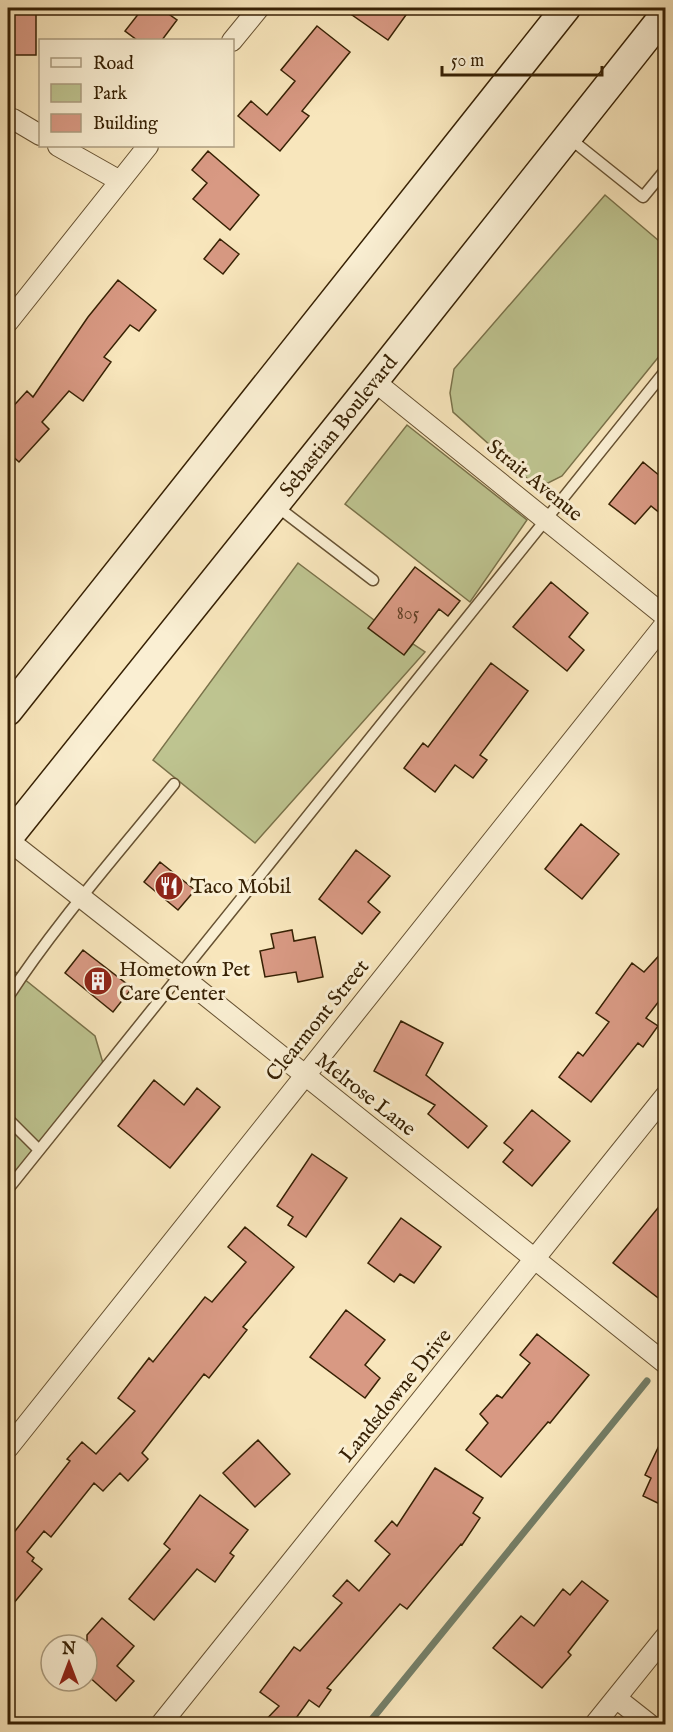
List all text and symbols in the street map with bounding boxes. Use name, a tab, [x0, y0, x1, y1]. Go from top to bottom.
legend	[39, 39, 234, 147]
scale bar	[442, 39, 602, 77]
text: 50 m	[451, 50, 484, 73]
text: Road	[93, 53, 134, 76]
text: Park	[93, 83, 128, 106]
text: Building	[93, 113, 158, 136]
street label: Sebastian Boulevard	[274, 350, 405, 503]
street label: Strait Avenue	[480, 434, 588, 528]
house number: 805	[397, 603, 420, 626]
restaurant icon: Taco Mobil	[153, 870, 185, 902]
place label: Taco Mobil	[190, 874, 291, 901]
street label: Clearmont Street	[261, 954, 376, 1088]
place label: Hometown Pet Care Center	[119, 957, 250, 1008]
building icon: Hometown Pet Care Center	[82, 965, 114, 997]
street label: Melrose Lane	[309, 1047, 421, 1143]
street label: Landsdowne Drive	[334, 1323, 459, 1468]
north arrow	[39, 1633, 99, 1693]
text: N	[61, 1640, 76, 1660]

